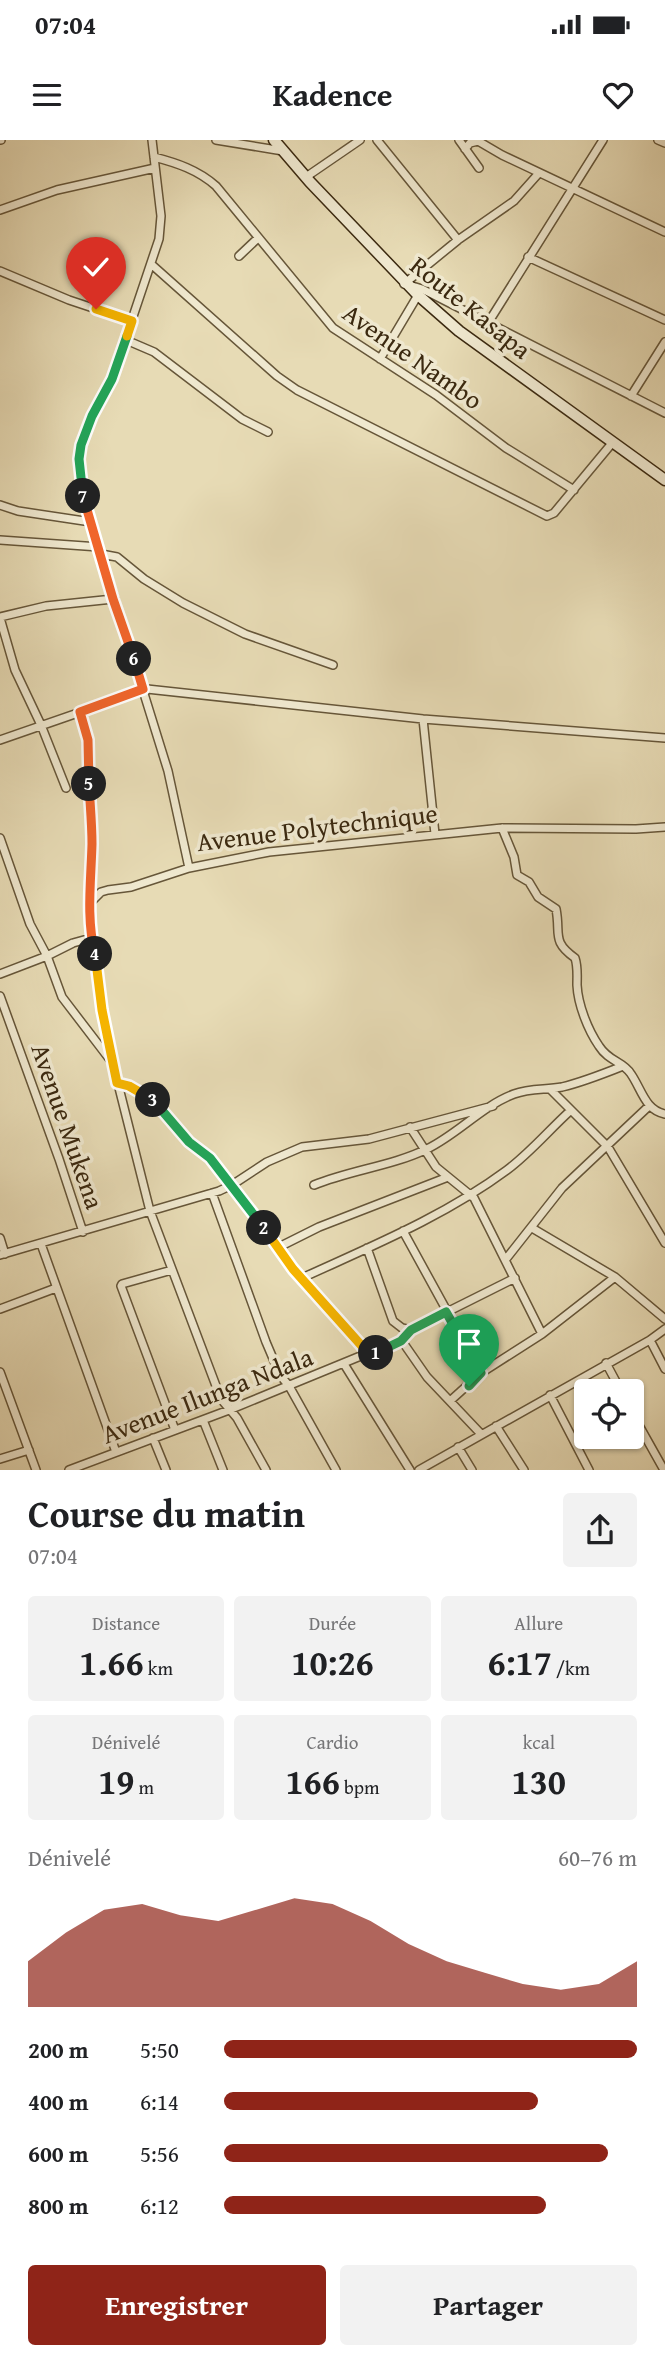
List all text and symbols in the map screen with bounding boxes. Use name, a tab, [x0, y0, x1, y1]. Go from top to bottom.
text: 07:04	[35, 5, 96, 44]
text: Kadence	[272, 71, 393, 118]
icon: menu	[28, 76, 66, 114]
icon: heart	[599, 76, 637, 114]
pin	[66, 237, 126, 309]
street label: Route Kasapa	[402, 246, 541, 369]
icon: check	[77, 248, 115, 286]
street label: Avenue Nambo	[335, 293, 491, 419]
pin: 7	[66, 478, 100, 514]
text: 7	[78, 481, 87, 509]
pin: 6	[116, 642, 152, 676]
text: 6	[129, 644, 138, 672]
pin: 5	[72, 766, 106, 802]
text: 5	[84, 769, 93, 797]
street label: Avenue Polytechnique	[194, 793, 440, 861]
pin: 4	[78, 936, 112, 972]
text: 4	[90, 939, 99, 967]
street label: Avenue Mukena	[21, 1038, 115, 1215]
pin: 3	[136, 1082, 170, 1118]
text: 3	[148, 1085, 157, 1113]
pin: 2	[246, 1210, 282, 1246]
text: 2	[259, 1213, 268, 1241]
pin	[439, 1314, 499, 1386]
icon: arrive	[450, 1325, 488, 1363]
pin: 1	[358, 1336, 394, 1370]
street label: Avenue Ilunga Ndala	[96, 1337, 319, 1453]
text: 1	[371, 1338, 380, 1366]
map controls	[574, 1379, 644, 1449]
button: locate	[574, 1379, 644, 1449]
text: Course du matin	[28, 1485, 305, 1541]
button: share	[563, 1493, 637, 1567]
text: 07:04	[28, 1539, 78, 1572]
text: Distance	[92, 1609, 160, 1637]
text: Durée	[309, 1609, 356, 1637]
text: Allure	[514, 1609, 563, 1637]
text: 1.66	[79, 1637, 144, 1688]
text: 10:26	[291, 1637, 374, 1688]
text: 6:17	[488, 1637, 552, 1688]
text: km	[144, 1654, 173, 1682]
text: /km	[552, 1654, 590, 1682]
text: Dénivelé	[92, 1728, 160, 1756]
text: Cardio	[306, 1728, 359, 1756]
text: kcal	[523, 1728, 555, 1756]
text: 19	[98, 1756, 134, 1807]
text: 166	[285, 1756, 340, 1807]
text: 130	[512, 1756, 566, 1807]
text: m	[134, 1773, 154, 1801]
text: bpm	[340, 1773, 380, 1801]
text: Dénivelé	[28, 1841, 111, 1874]
text: 60–76 m	[558, 1841, 637, 1874]
text: 200 m	[28, 2033, 89, 2066]
text: 5:50	[140, 2033, 179, 2066]
text: 400 m	[28, 2085, 89, 2118]
text: 6:14	[140, 2085, 179, 2118]
text: 600 m	[28, 2137, 89, 2170]
text: 5:56	[140, 2137, 179, 2170]
text: 800 m	[28, 2189, 89, 2222]
text: 6:12	[140, 2189, 179, 2222]
button: Enregistrer	[28, 2265, 326, 2345]
button: Partager	[340, 2265, 637, 2345]

